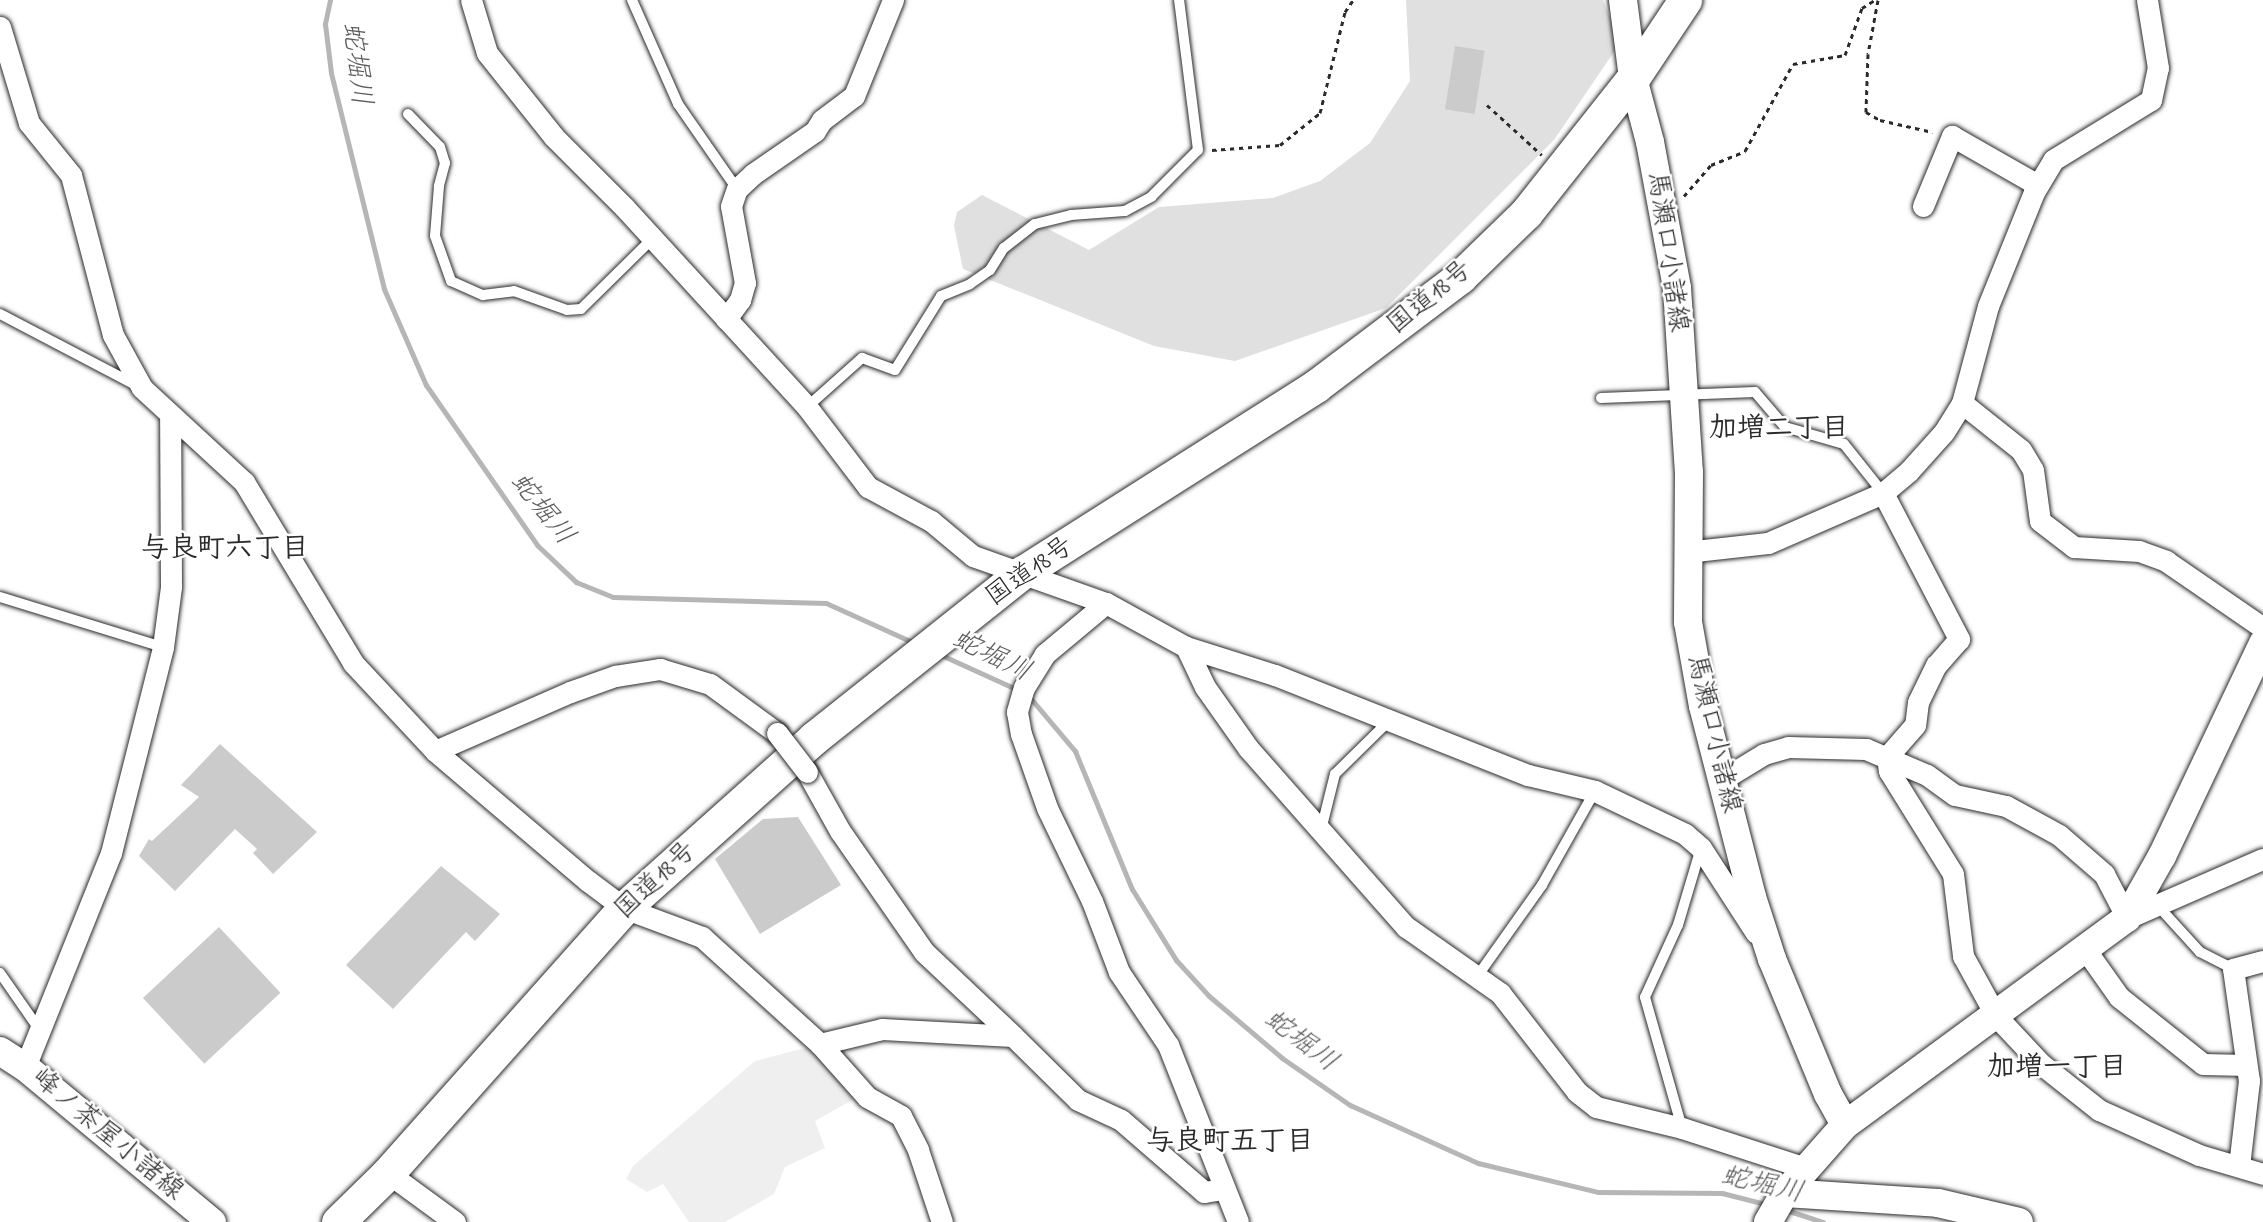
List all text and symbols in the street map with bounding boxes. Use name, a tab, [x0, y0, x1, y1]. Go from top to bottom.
water label: 蛇堀川	[333, 20, 377, 108]
street label: 馬瀬口小諸線	[1640, 170, 1694, 334]
street label: 国道18号	[1381, 254, 1479, 342]
district label: 加増二丁目	[1709, 413, 1849, 447]
water label: 蛇堀川	[502, 467, 580, 553]
street label: 国道18号	[980, 530, 1080, 614]
district label: 与良町六丁目	[141, 533, 309, 567]
water label: 蛇堀川	[946, 623, 1036, 691]
street label: 馬瀬口小諸線	[1679, 651, 1747, 817]
street label: 国道18号	[608, 835, 704, 927]
water label: 蛇堀川	[1256, 1003, 1344, 1081]
district label: 加増一丁目	[1987, 1052, 2127, 1086]
street label: 峰ノ茶屋小諸線	[24, 1062, 190, 1208]
district label: 与良町五丁目	[1146, 1126, 1314, 1160]
water label: 蛇堀川	[1717, 1160, 1807, 1212]

